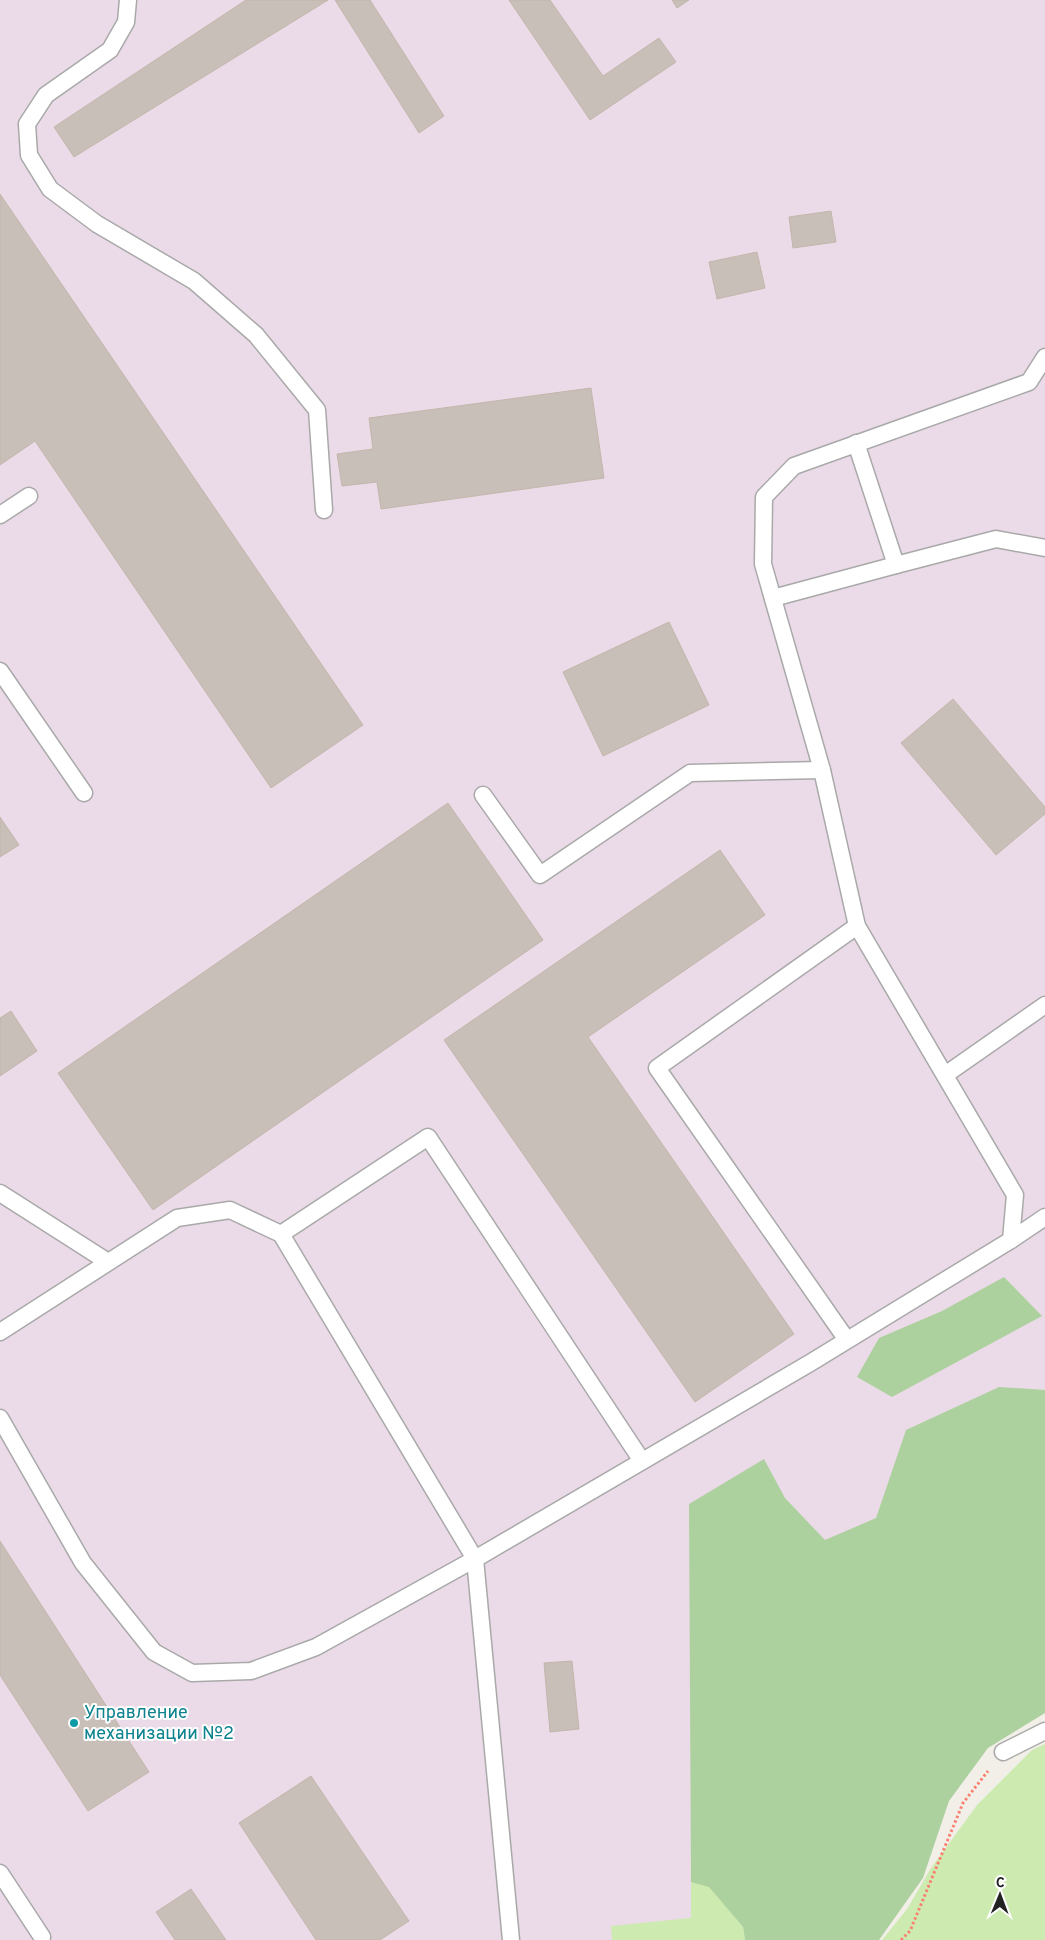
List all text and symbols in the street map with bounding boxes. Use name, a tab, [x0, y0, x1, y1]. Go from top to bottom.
place label: Управление механизации №2	[84, 1702, 234, 1746]
marker: Управление механизации №2	[68, 1717, 80, 1729]
north arrow	[975, 1870, 1025, 1920]
text: С	[996, 1875, 1005, 1892]

